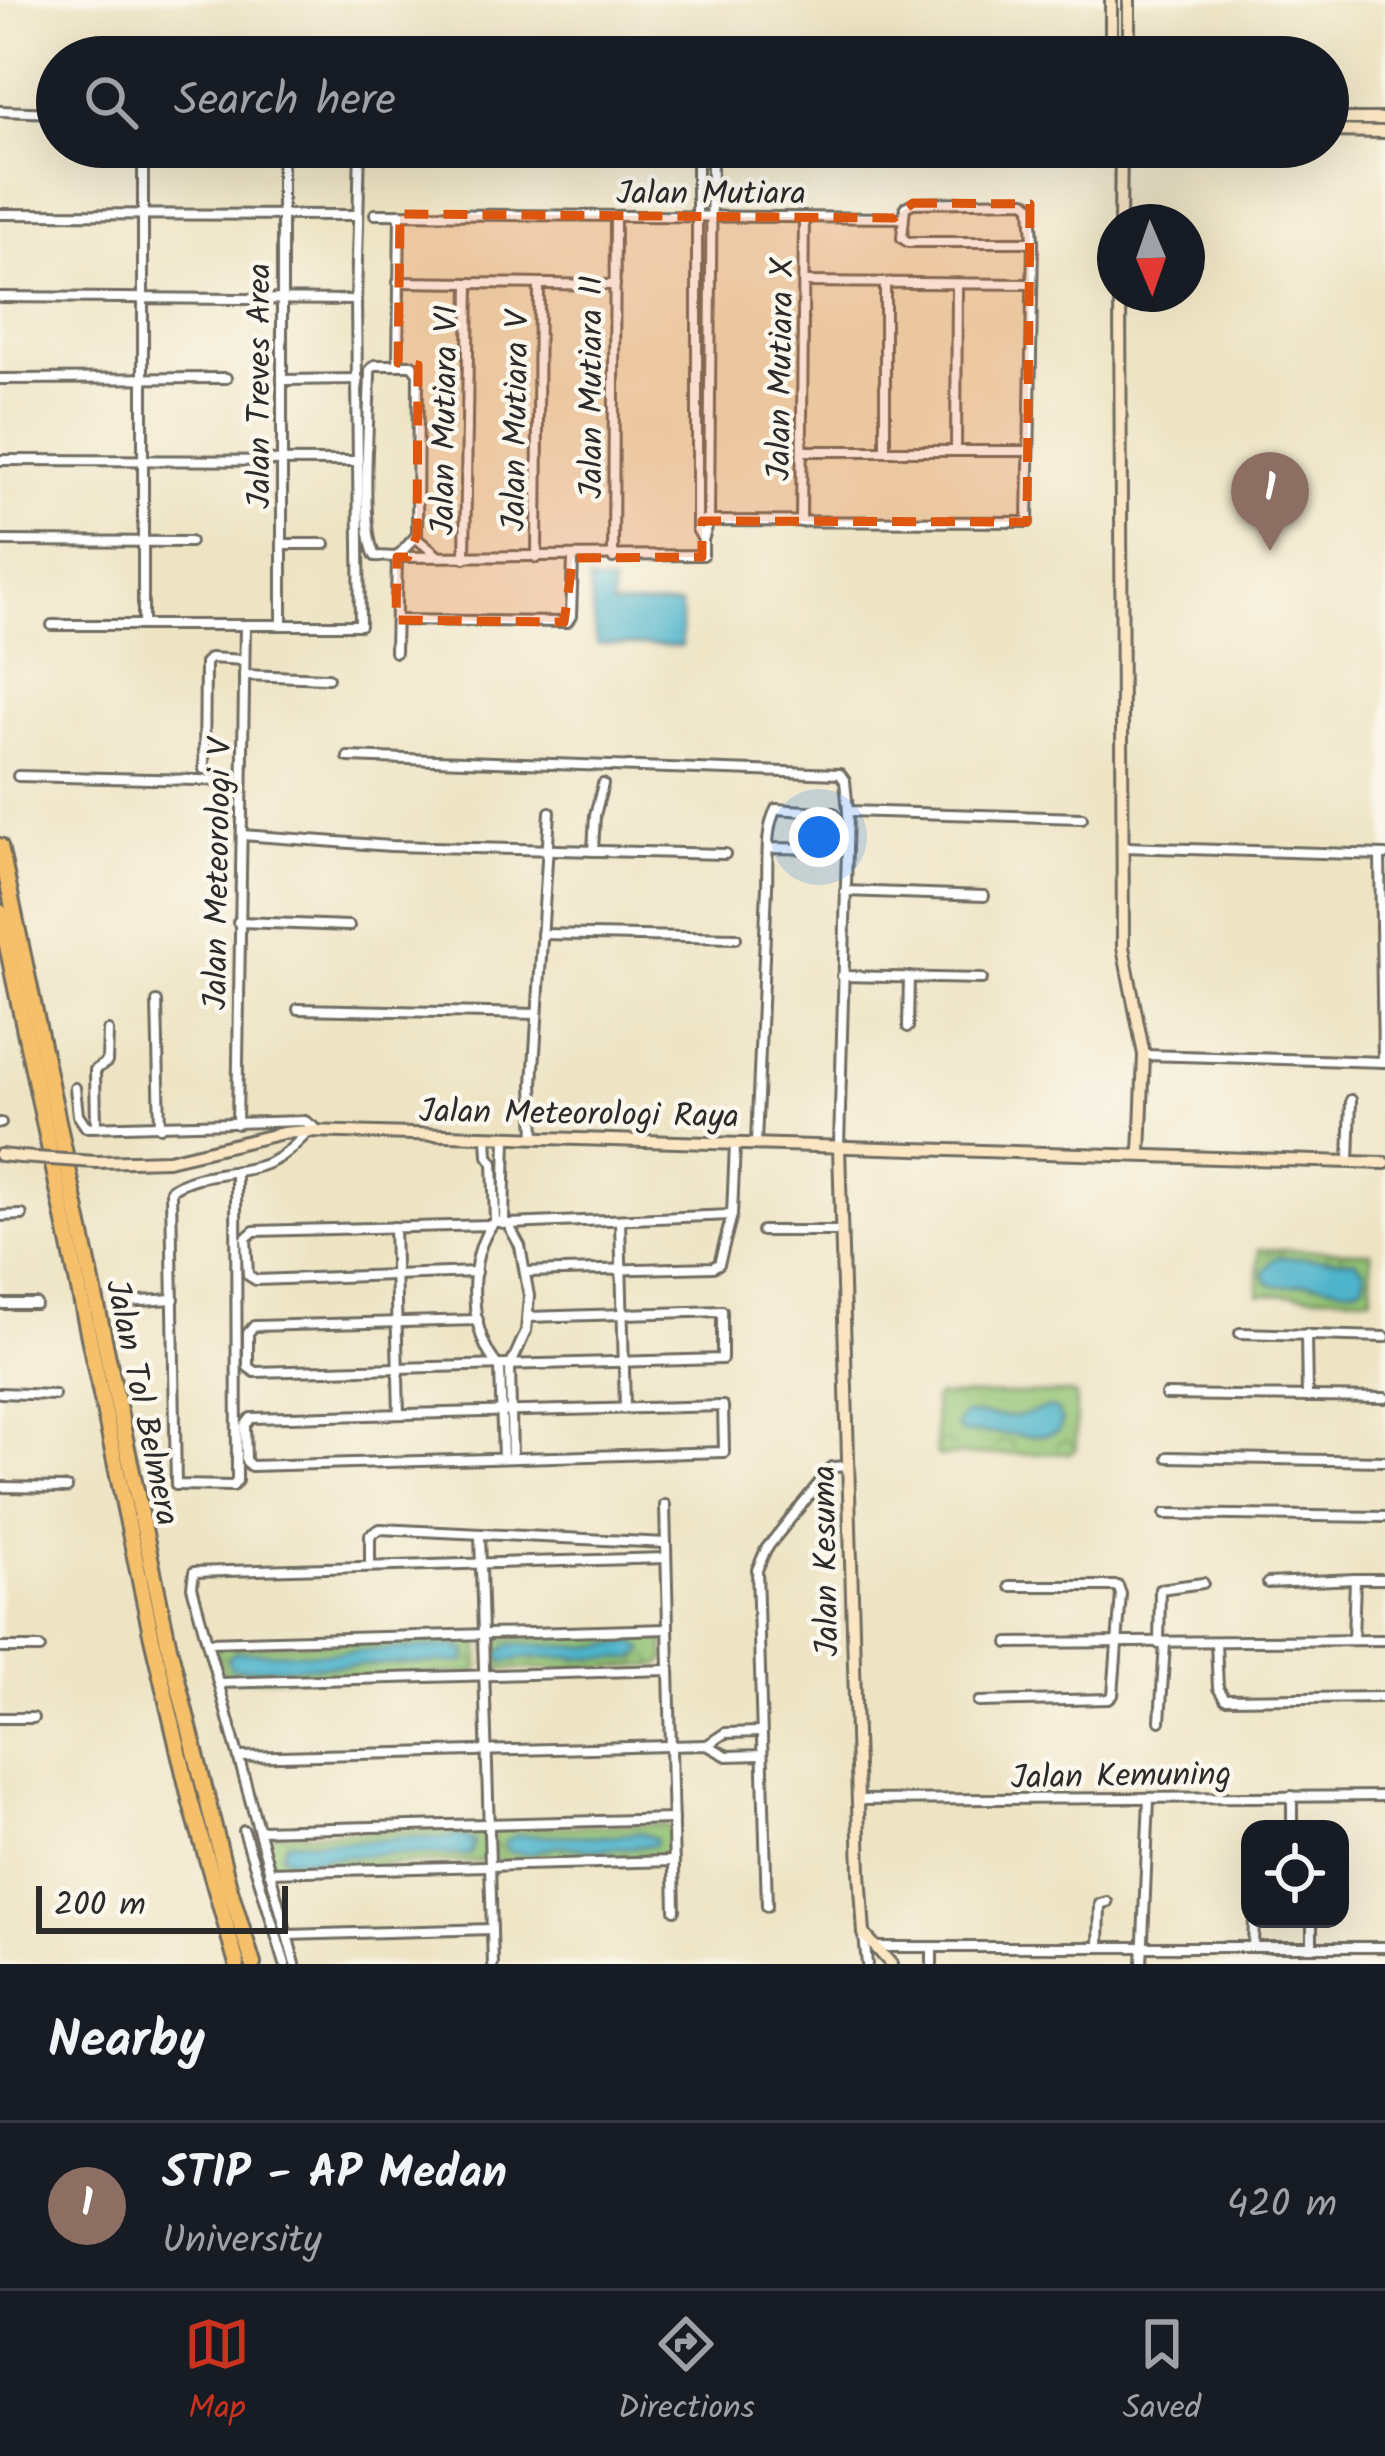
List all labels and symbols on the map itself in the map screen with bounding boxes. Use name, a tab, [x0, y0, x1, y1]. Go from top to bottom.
street label: Jalan Mutiara	[616, 169, 806, 222]
north arrow	[1097, 204, 1205, 312]
street label: Jalan Mutiara X	[754, 256, 811, 481]
street label: Jalan Treves Area	[235, 263, 288, 509]
street label: Jalan Mutiara II	[567, 275, 620, 499]
street label: Jalan Mutiara VI	[418, 304, 475, 536]
street label: Jalan Mutiara V	[489, 308, 546, 532]
pin: 1	[1231, 452, 1309, 551]
street label: Jalan Meteorologi V	[191, 735, 248, 1011]
your location	[789, 807, 849, 867]
street label: Jalan Meteorologi Raya	[418, 1086, 739, 1145]
street label: Jalan Tol Belmera	[89, 1275, 193, 1531]
street label: Jalan Kesuma	[799, 1465, 856, 1657]
street label: Jalan Kemuning	[1010, 1749, 1232, 1806]
scale bar	[36, 1880, 288, 1933]

